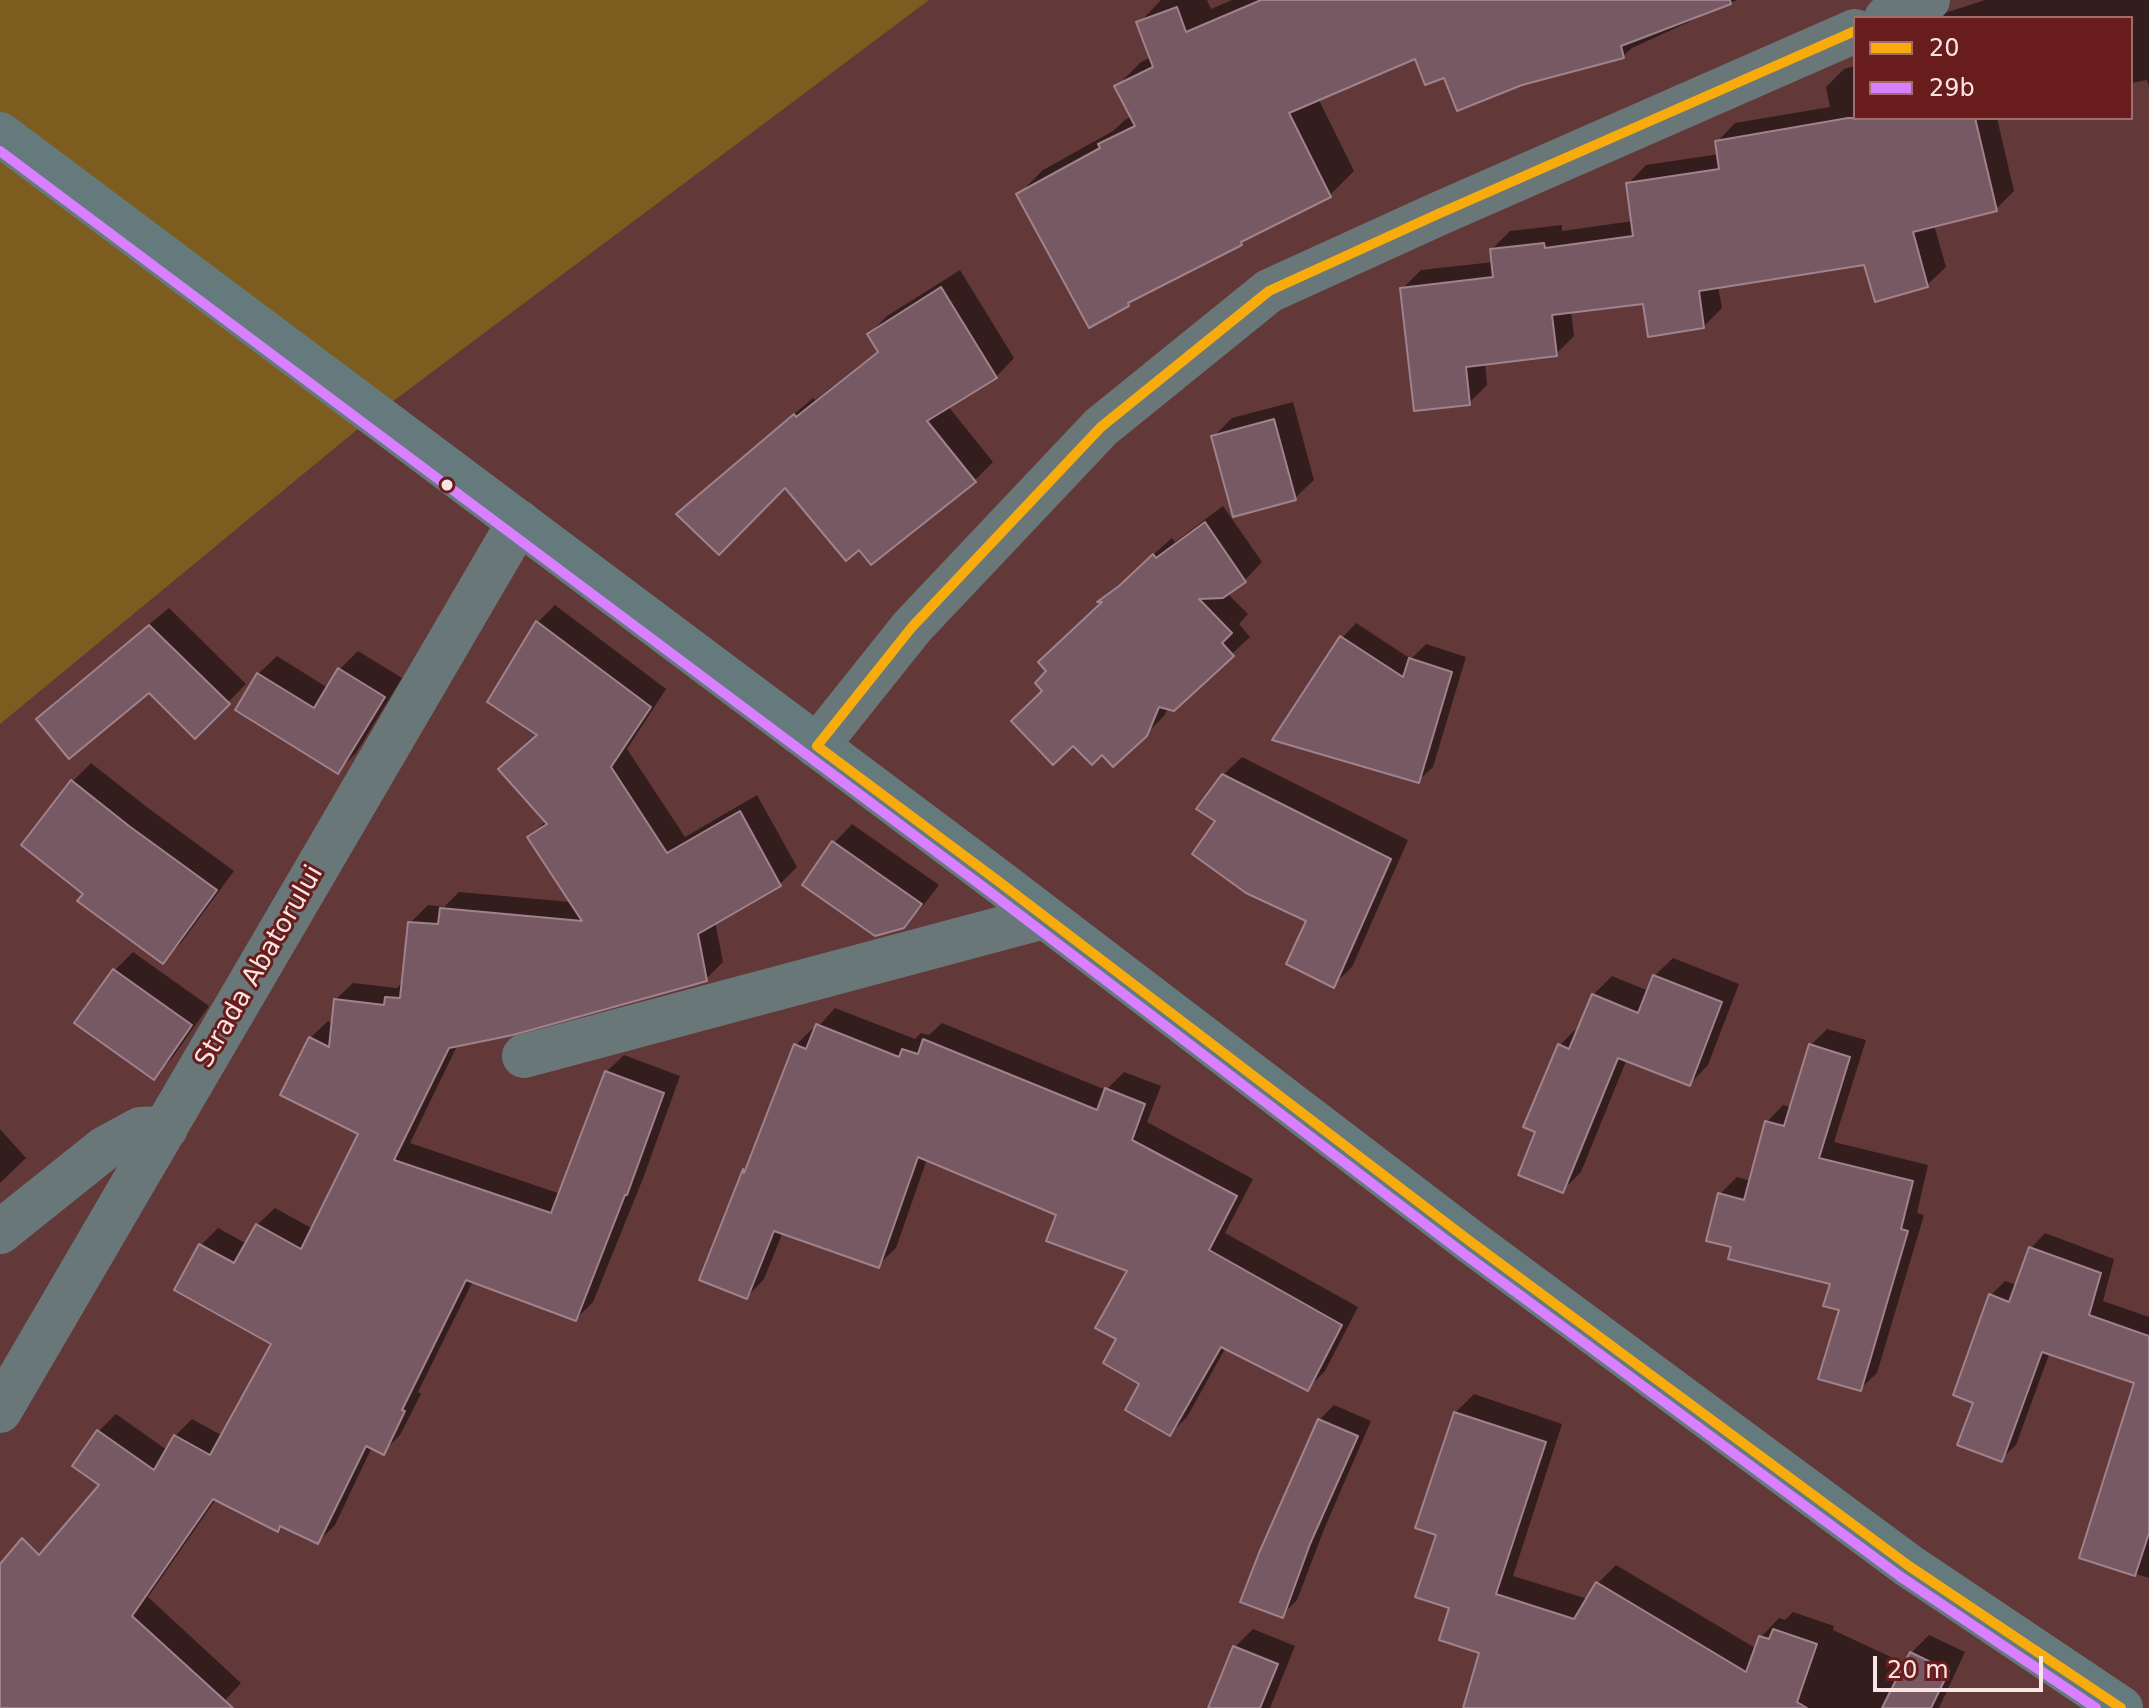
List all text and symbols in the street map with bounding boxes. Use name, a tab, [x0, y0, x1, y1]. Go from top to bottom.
legend	[1853, 16, 2133, 120]
text: 20	[1929, 34, 1960, 62]
text: 29b	[1929, 74, 1975, 102]
unlabelled marker	[439, 477, 455, 493]
street label: Strada Abatorului	[189, 860, 331, 1074]
scale bar	[1877, 1640, 2047, 1690]
text: 20 m	[1887, 1656, 1949, 1684]

